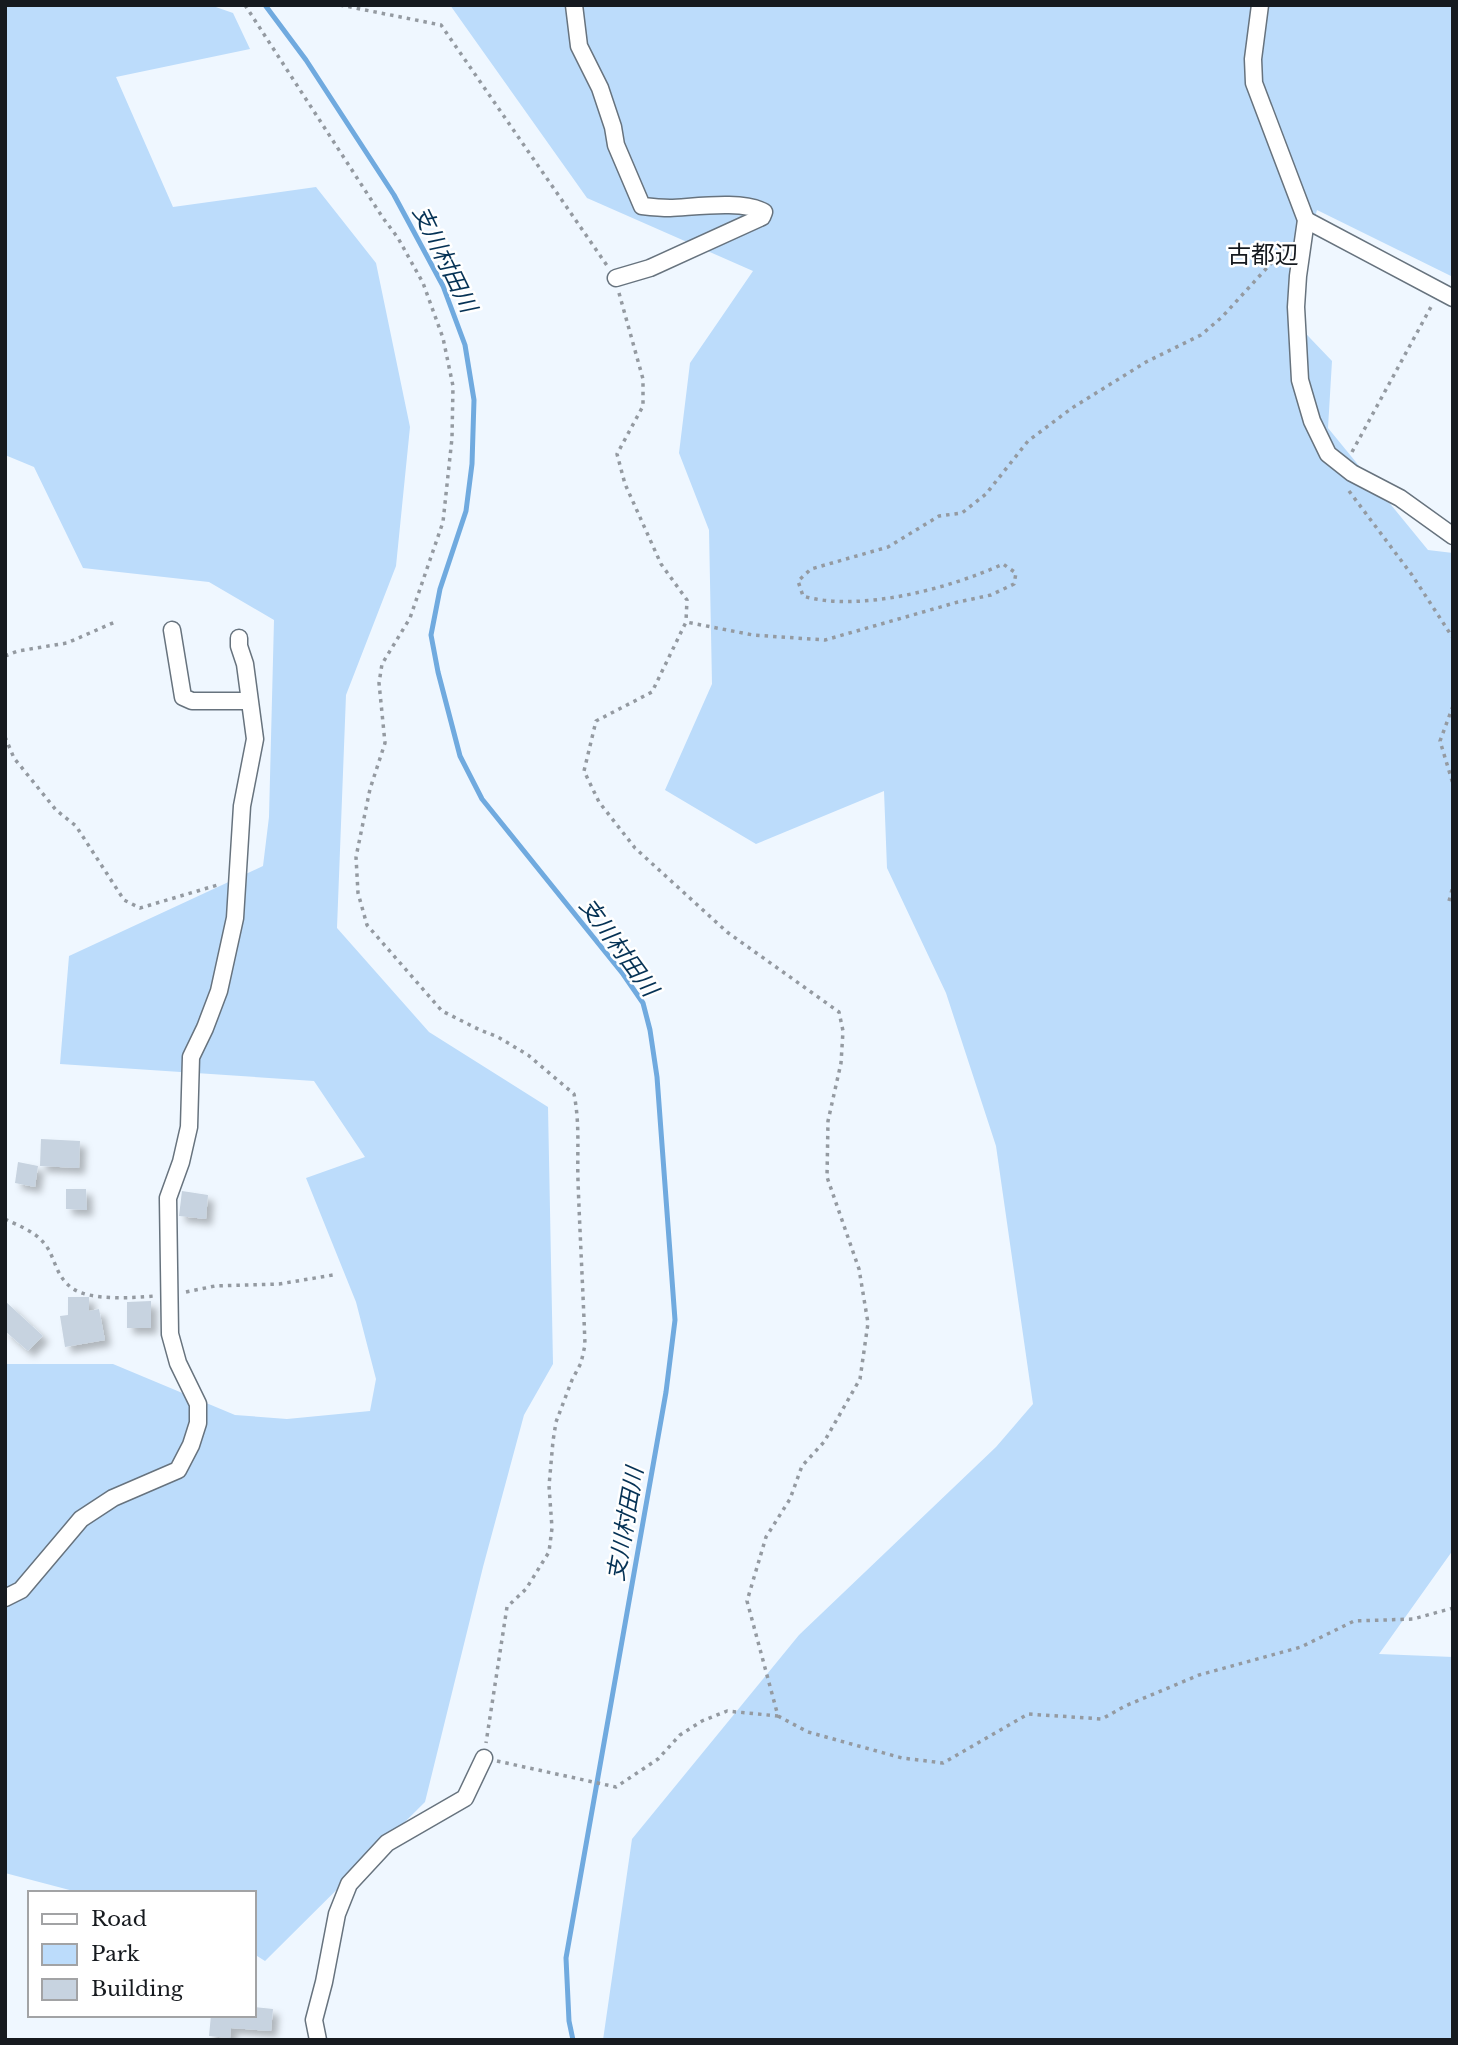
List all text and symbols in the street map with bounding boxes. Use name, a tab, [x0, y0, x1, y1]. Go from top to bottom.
water label: 支川村田川	[407, 201, 484, 320]
district label: 古都辺	[1227, 240, 1299, 269]
water label: 支川村田川	[574, 892, 666, 1004]
water label: 支川村田川	[601, 1462, 649, 1583]
legend	[28, 1891, 256, 2017]
text: Road	[91, 1906, 147, 1932]
text: Park	[91, 1941, 140, 1967]
text: Building	[91, 1976, 184, 2002]

